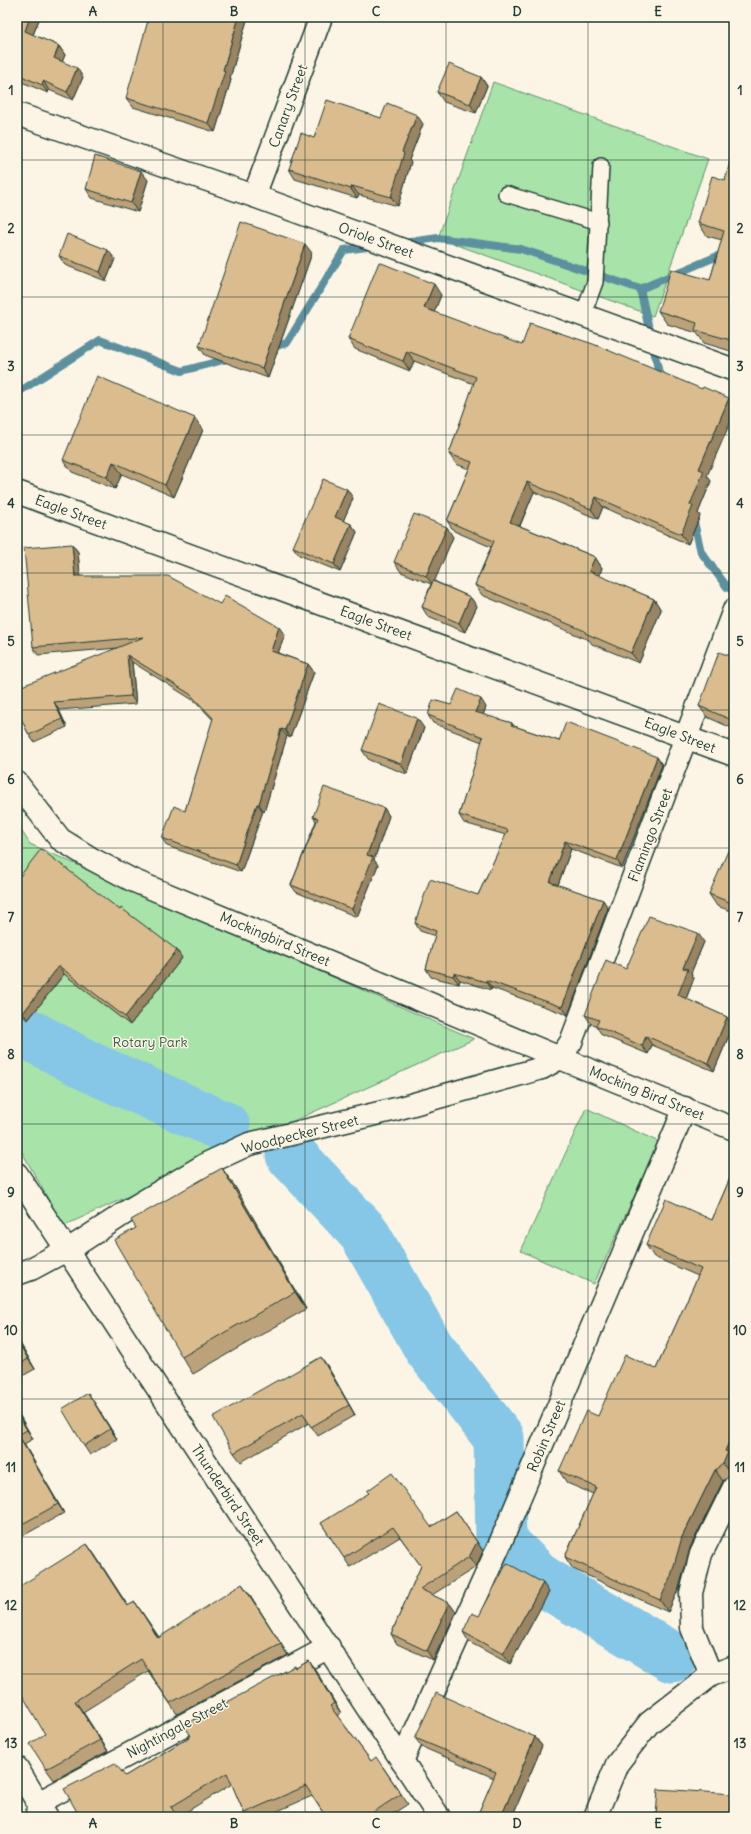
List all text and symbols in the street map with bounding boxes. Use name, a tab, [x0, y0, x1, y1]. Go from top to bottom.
text: A	[89, 3, 98, 20]
text: B	[230, 3, 239, 20]
text: C	[372, 3, 381, 20]
text: D	[512, 3, 522, 20]
text: E	[654, 3, 662, 20]
street label: Canary Street	[265, 62, 312, 150]
text: 1	[8, 82, 14, 99]
text: 1	[737, 82, 743, 99]
street label: Oriole Street	[336, 218, 416, 262]
text: 2	[7, 220, 15, 237]
text: 2	[736, 220, 744, 237]
text: 3	[7, 358, 15, 375]
text: 3	[736, 358, 744, 375]
street label: Eagle Street	[33, 491, 110, 533]
text: 4	[7, 495, 15, 512]
text: 4	[736, 495, 744, 512]
street label: Eagle Street	[338, 602, 415, 644]
text: 5	[7, 633, 15, 650]
text: 5	[736, 633, 744, 650]
street label: Eagle Street	[642, 713, 719, 757]
text: 6	[7, 771, 15, 788]
text: 6	[736, 771, 744, 788]
street label: Flamingo Street	[624, 785, 676, 884]
street label: Mockingbird Street	[217, 908, 333, 970]
text: 7	[8, 909, 15, 926]
text: 7	[737, 909, 744, 926]
park label: Rotary Park	[112, 1033, 188, 1051]
text: 8	[7, 1046, 15, 1063]
text: 8	[736, 1046, 744, 1063]
street label: Mocking Bird Street	[587, 1062, 707, 1124]
street label: Woodpecker Street	[240, 1111, 361, 1157]
text: 9	[7, 1184, 15, 1201]
text: 9	[736, 1184, 744, 1201]
text: 10	[4, 1322, 18, 1339]
text: 10	[733, 1322, 747, 1339]
street label: Robin Street	[523, 1397, 569, 1475]
street label: Thunderbird Street	[187, 1441, 269, 1549]
text: 11	[6, 1459, 16, 1476]
text: 11	[735, 1459, 745, 1476]
text: 12	[5, 1597, 17, 1614]
text: 12	[734, 1597, 746, 1614]
street label: Nightingale Street	[123, 1694, 231, 1762]
text: 13	[5, 1735, 17, 1752]
text: 13	[734, 1735, 746, 1752]
text: A	[89, 1815, 98, 1832]
text: B	[230, 1815, 239, 1832]
text: C	[372, 1815, 381, 1832]
text: D	[512, 1815, 522, 1832]
text: E	[654, 1815, 662, 1832]

